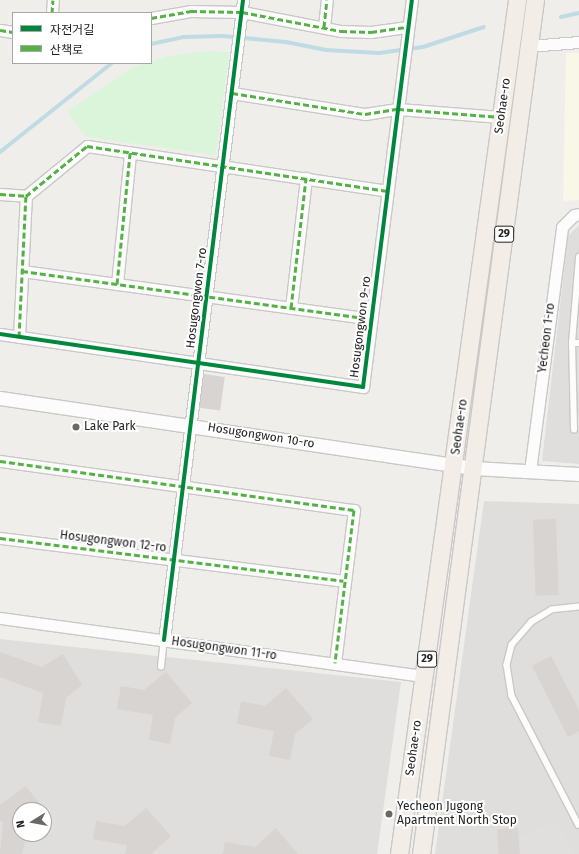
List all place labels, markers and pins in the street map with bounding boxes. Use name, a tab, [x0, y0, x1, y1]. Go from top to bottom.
place label: Lake Park	[84, 420, 136, 434]
marker: Lake Park	[71, 422, 81, 432]
place label: Yecheon Jugong Apartment North Stop	[397, 800, 517, 828]
marker: Yecheon Jugong Apartment North Stop	[384, 809, 394, 819]

